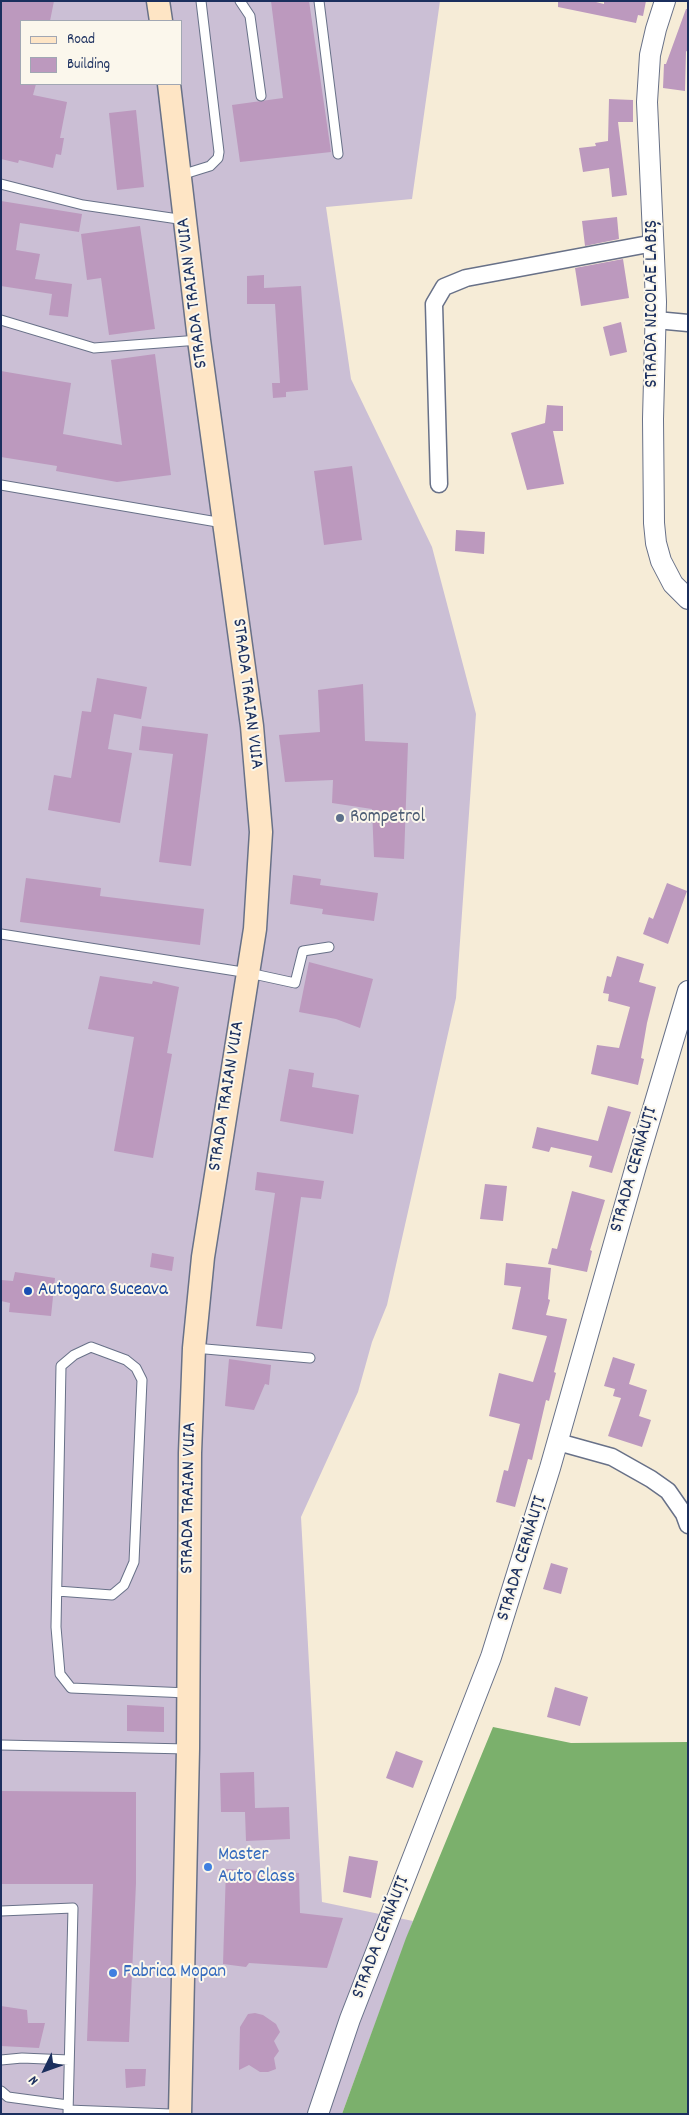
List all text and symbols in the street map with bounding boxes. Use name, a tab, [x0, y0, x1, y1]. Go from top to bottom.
legend	[20, 20, 182, 85]
text: Road	[67, 29, 95, 51]
text: Building	[67, 54, 110, 76]
street label: STRADA TRAIAN VUIA	[173, 216, 215, 370]
street label: STRADA NICOLAE LABIȘ	[642, 220, 664, 388]
street label: STRADA TRAIAN VUIA	[225, 617, 267, 771]
place label: Rompetrol	[350, 807, 425, 829]
marker: Rompetrol	[334, 812, 346, 824]
street label: STRADA TRAIAN VUIA	[205, 1019, 251, 1173]
street label: STRADA CERNĂUȚI	[606, 1105, 664, 1235]
place label: Autogara Suceava	[38, 1280, 168, 1302]
marker: Autogara Suceava	[22, 1285, 34, 1297]
street label: STRADA TRAIAN VUIA	[177, 1422, 203, 1574]
street label: STRADA CERNĂUȚI	[493, 1494, 553, 1624]
place label: Master Auto Class	[218, 1845, 295, 1889]
marker: Master Auto Class	[202, 1861, 214, 1873]
street label: STRADA CERNĂUȚI	[348, 1874, 416, 2002]
place label: Fabrica Mopan	[123, 1962, 226, 1984]
marker: Fabrica Mopan	[107, 1967, 119, 1979]
north arrow	[20, 2045, 70, 2095]
text: N	[24, 2071, 44, 2089]

